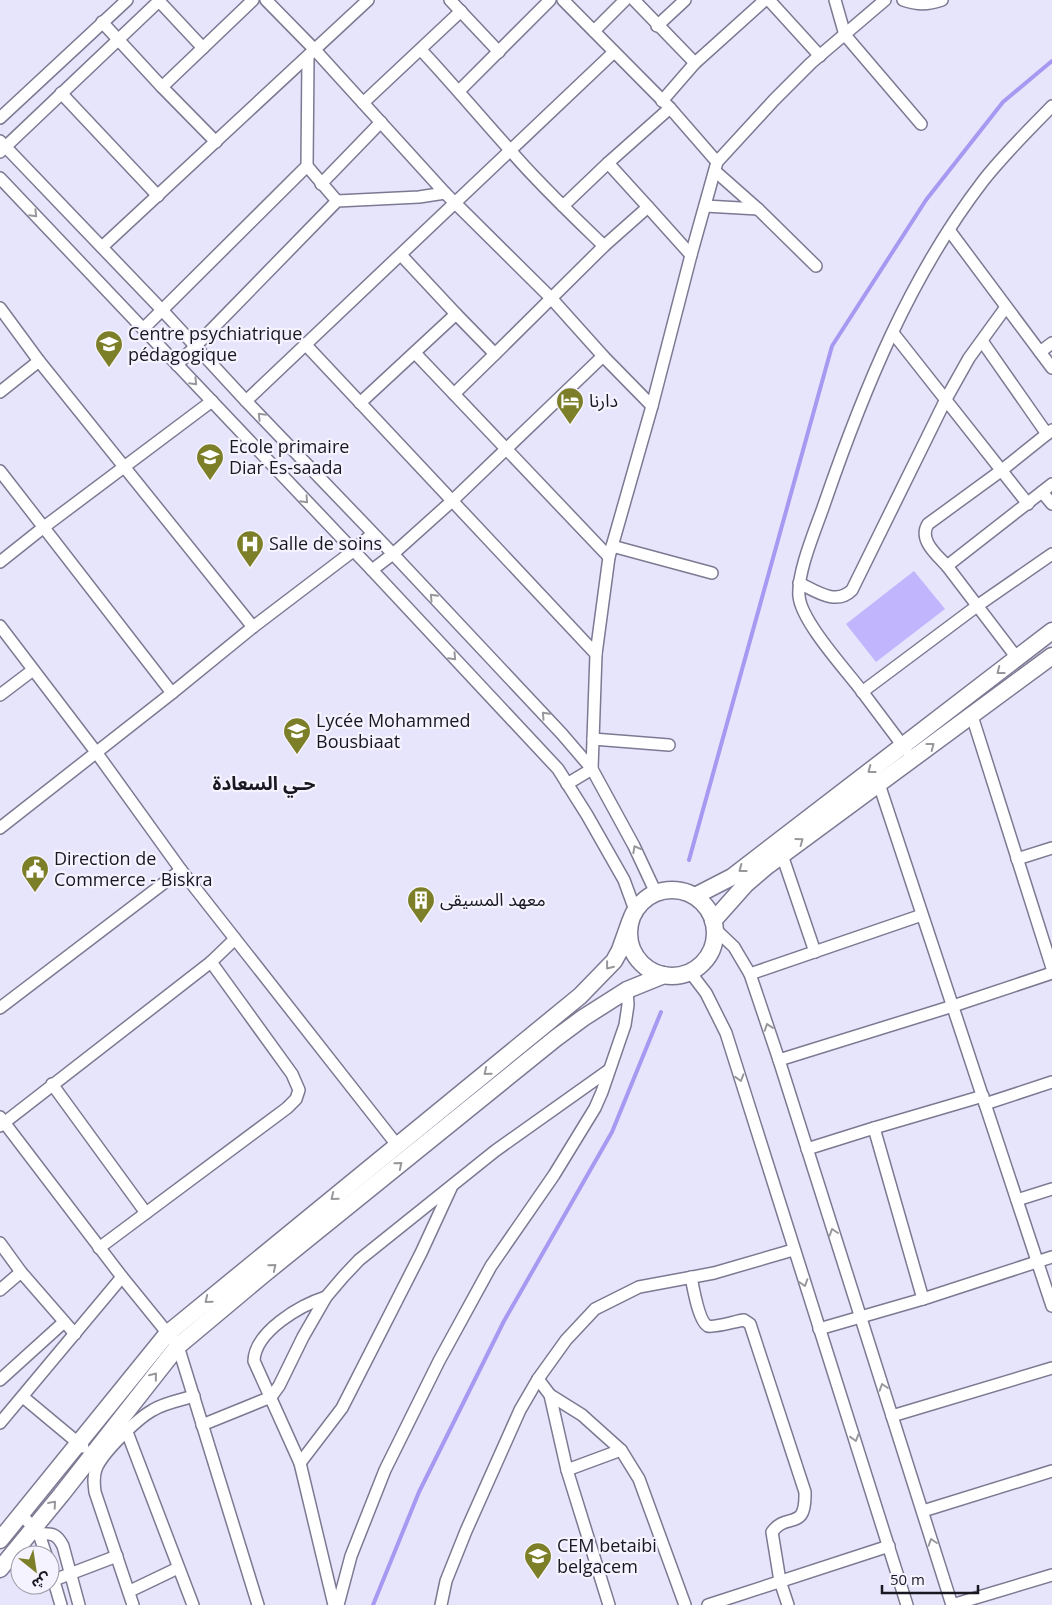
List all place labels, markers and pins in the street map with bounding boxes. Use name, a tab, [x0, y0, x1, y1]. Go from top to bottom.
place label: Centre psychiatrique pédagogique	[128, 321, 302, 366]
school or university icon: Centre psychiatrique pédagogique	[94, 329, 124, 368]
hotel icon: دارنا	[555, 386, 585, 425]
place label: دارنا	[589, 388, 618, 412]
place label: Ecole primaire Diar Es-saada	[229, 434, 349, 479]
school or university icon: Ecole primaire Diar Es-saada	[195, 442, 225, 481]
hospital icon: Salle de soins	[235, 529, 265, 568]
place label: Salle de soins	[269, 531, 382, 555]
place label: Lycée Mohammed Bousbiaat	[316, 708, 470, 753]
school or university icon: Lycée Mohammed Bousbiaat	[282, 716, 312, 755]
place label: Direction de Commerce - Biskra	[54, 846, 212, 891]
public building icon: Direction de Commerce - Biskra	[20, 854, 50, 893]
building icon: معهد المسيقى	[406, 885, 436, 924]
place label: معهد المسيقى	[440, 887, 546, 911]
place label: CEM betaibi belgacem	[557, 1533, 657, 1578]
school or university icon: CEM betaibi belgacem	[523, 1541, 553, 1580]

